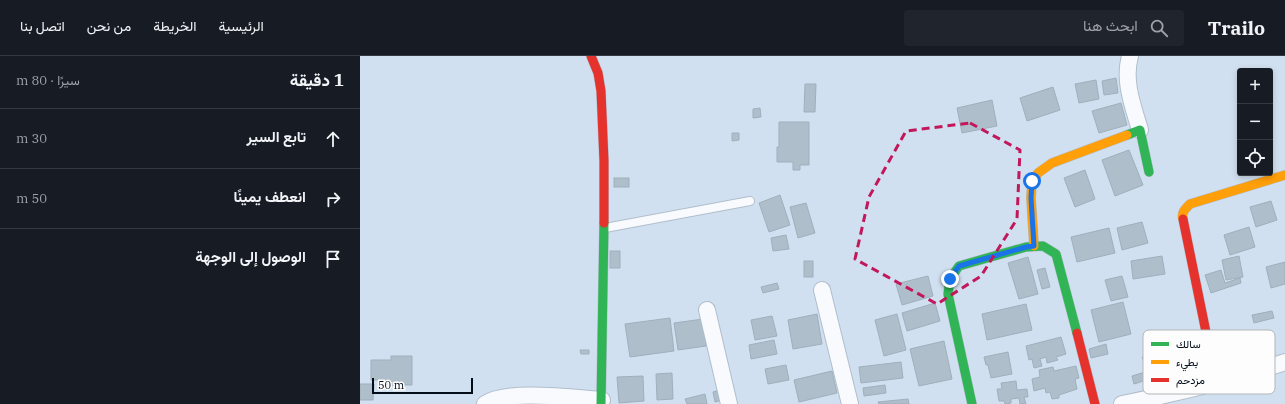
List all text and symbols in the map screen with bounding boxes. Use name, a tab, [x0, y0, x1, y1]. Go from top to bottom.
search box	[904, 10, 1184, 46]
text: ابحث هنا	[1083, 16, 1138, 35]
text: Trailo	[1208, 16, 1265, 40]
text: اتصل بنا	[20, 17, 65, 35]
text: من نحن	[87, 17, 131, 35]
text: الخريطة	[153, 17, 196, 35]
text: الرئيسية	[218, 17, 264, 35]
icon: search	[1148, 17, 1170, 39]
map controls	[1237, 68, 1273, 176]
button: +	[1237, 68, 1273, 104]
text: 1 دقيقة	[290, 69, 344, 91]
text: سيرًا · 80 m	[16, 72, 80, 89]
button: −	[1237, 104, 1273, 140]
text: تابع السير	[247, 127, 306, 146]
icon: ahead	[322, 128, 344, 150]
text: 30 m	[16, 130, 47, 147]
button: locate	[1237, 140, 1273, 176]
route start	[1023, 172, 1041, 190]
text: انعطف يمينًا	[233, 187, 306, 206]
icon: right	[322, 188, 344, 210]
text: 50 m	[16, 190, 47, 207]
text: الوصول إلى الوجهة	[195, 247, 306, 266]
icon: arrive	[322, 248, 344, 270]
route end	[941, 270, 959, 288]
legend	[1143, 330, 1275, 394]
text: سالك	[1176, 337, 1201, 351]
text: بطيء	[1176, 355, 1198, 372]
text: مزدحم	[1176, 373, 1205, 388]
scale bar	[372, 376, 473, 395]
text: 50 m	[378, 378, 404, 392]

